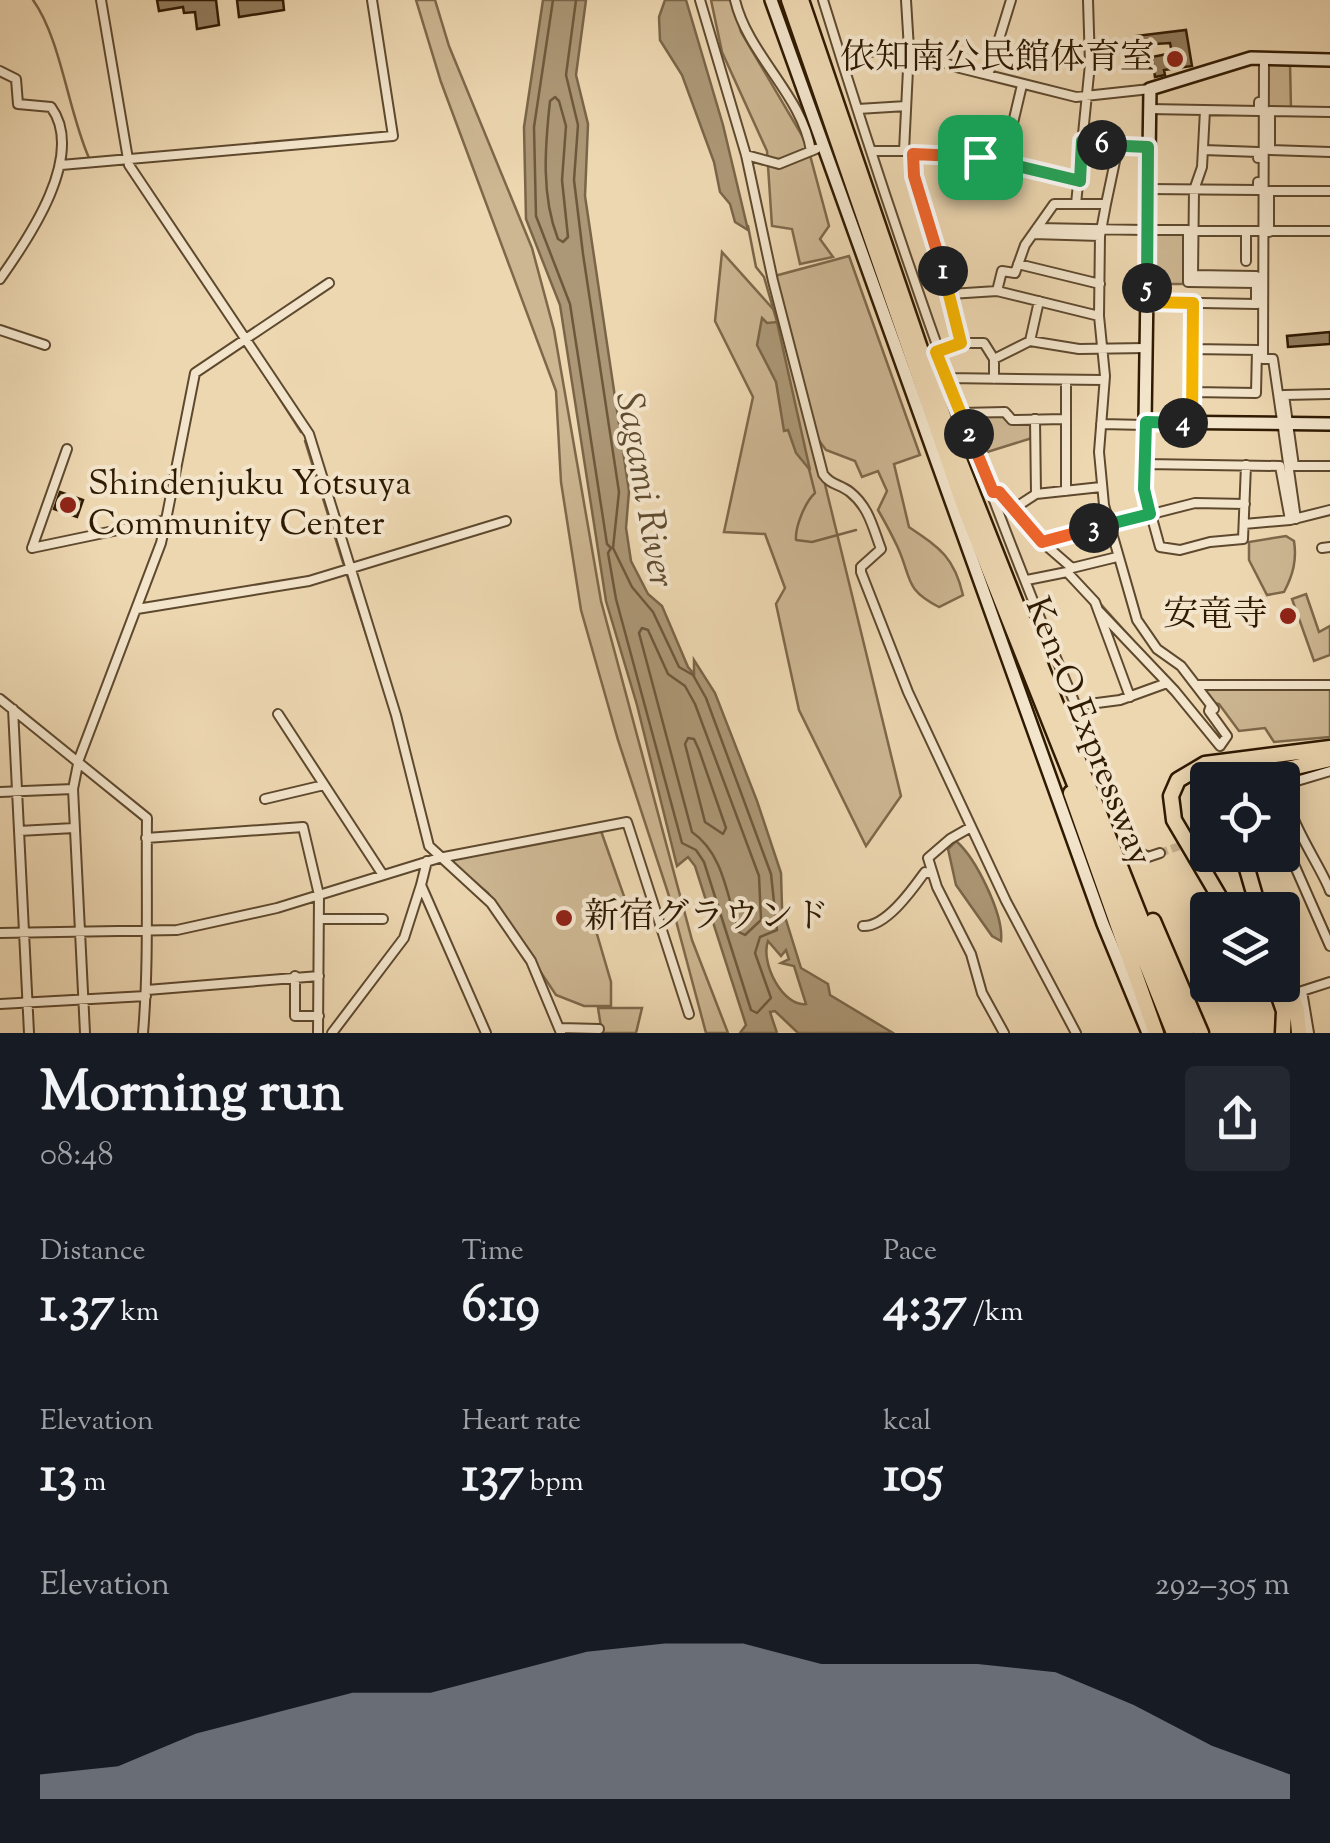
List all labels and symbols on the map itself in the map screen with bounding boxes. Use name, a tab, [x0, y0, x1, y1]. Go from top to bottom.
place label: 依知南公民館体育室	[840, 34, 1155, 85]
marker: 依知南公民館体育室	[1164, 48, 1186, 70]
pin	[938, 115, 1023, 200]
pin: 6	[1077, 120, 1127, 170]
pin: 1	[918, 246, 968, 296]
pin: 5	[1122, 263, 1172, 313]
water label: Sagami River	[599, 388, 687, 592]
pin: 4	[1158, 398, 1208, 448]
pin: 2	[944, 409, 994, 459]
place label: Shindenjuku Yotsuya Community Center	[88, 460, 411, 551]
marker: Shindenjuku Yotsuya Community Center	[57, 494, 79, 516]
pin: 3	[1069, 503, 1119, 553]
street label: Ken-O Expressway	[1010, 590, 1164, 874]
place label: 安竜寺	[1163, 591, 1268, 642]
marker: 安竜寺	[1277, 605, 1299, 627]
place label: 新宿グラウンド	[584, 893, 829, 944]
marker: 新宿グラウンド	[553, 907, 575, 929]

